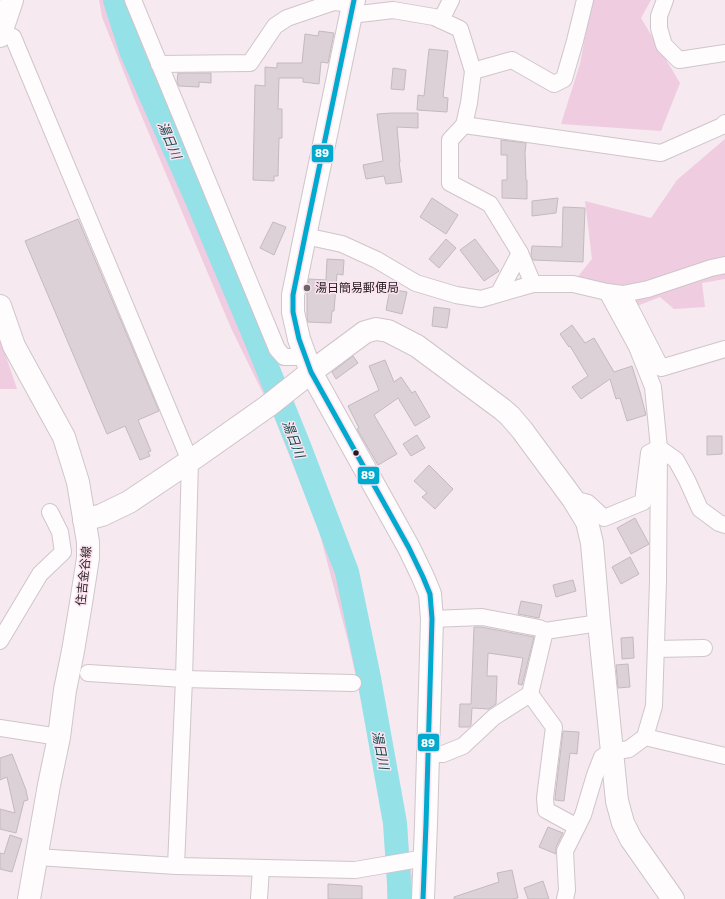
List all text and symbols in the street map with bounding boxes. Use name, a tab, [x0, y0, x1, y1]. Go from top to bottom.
water label: 湯日川	[155, 119, 186, 163]
line badge: 89	[311, 144, 334, 163]
text: 89	[315, 146, 329, 159]
place label: 湯日簡易郵便局	[315, 280, 399, 295]
marker: 湯日簡易郵便局	[302, 283, 312, 293]
water label: 湯日川	[280, 418, 309, 462]
unlabelled marker	[351, 448, 361, 458]
line badge: 89	[357, 466, 380, 485]
text: 89	[361, 468, 375, 481]
street label: 住吉金谷線	[73, 545, 94, 607]
water label: 湯日川	[369, 729, 393, 773]
line badge: 89	[417, 733, 440, 752]
text: 89	[421, 736, 435, 749]

